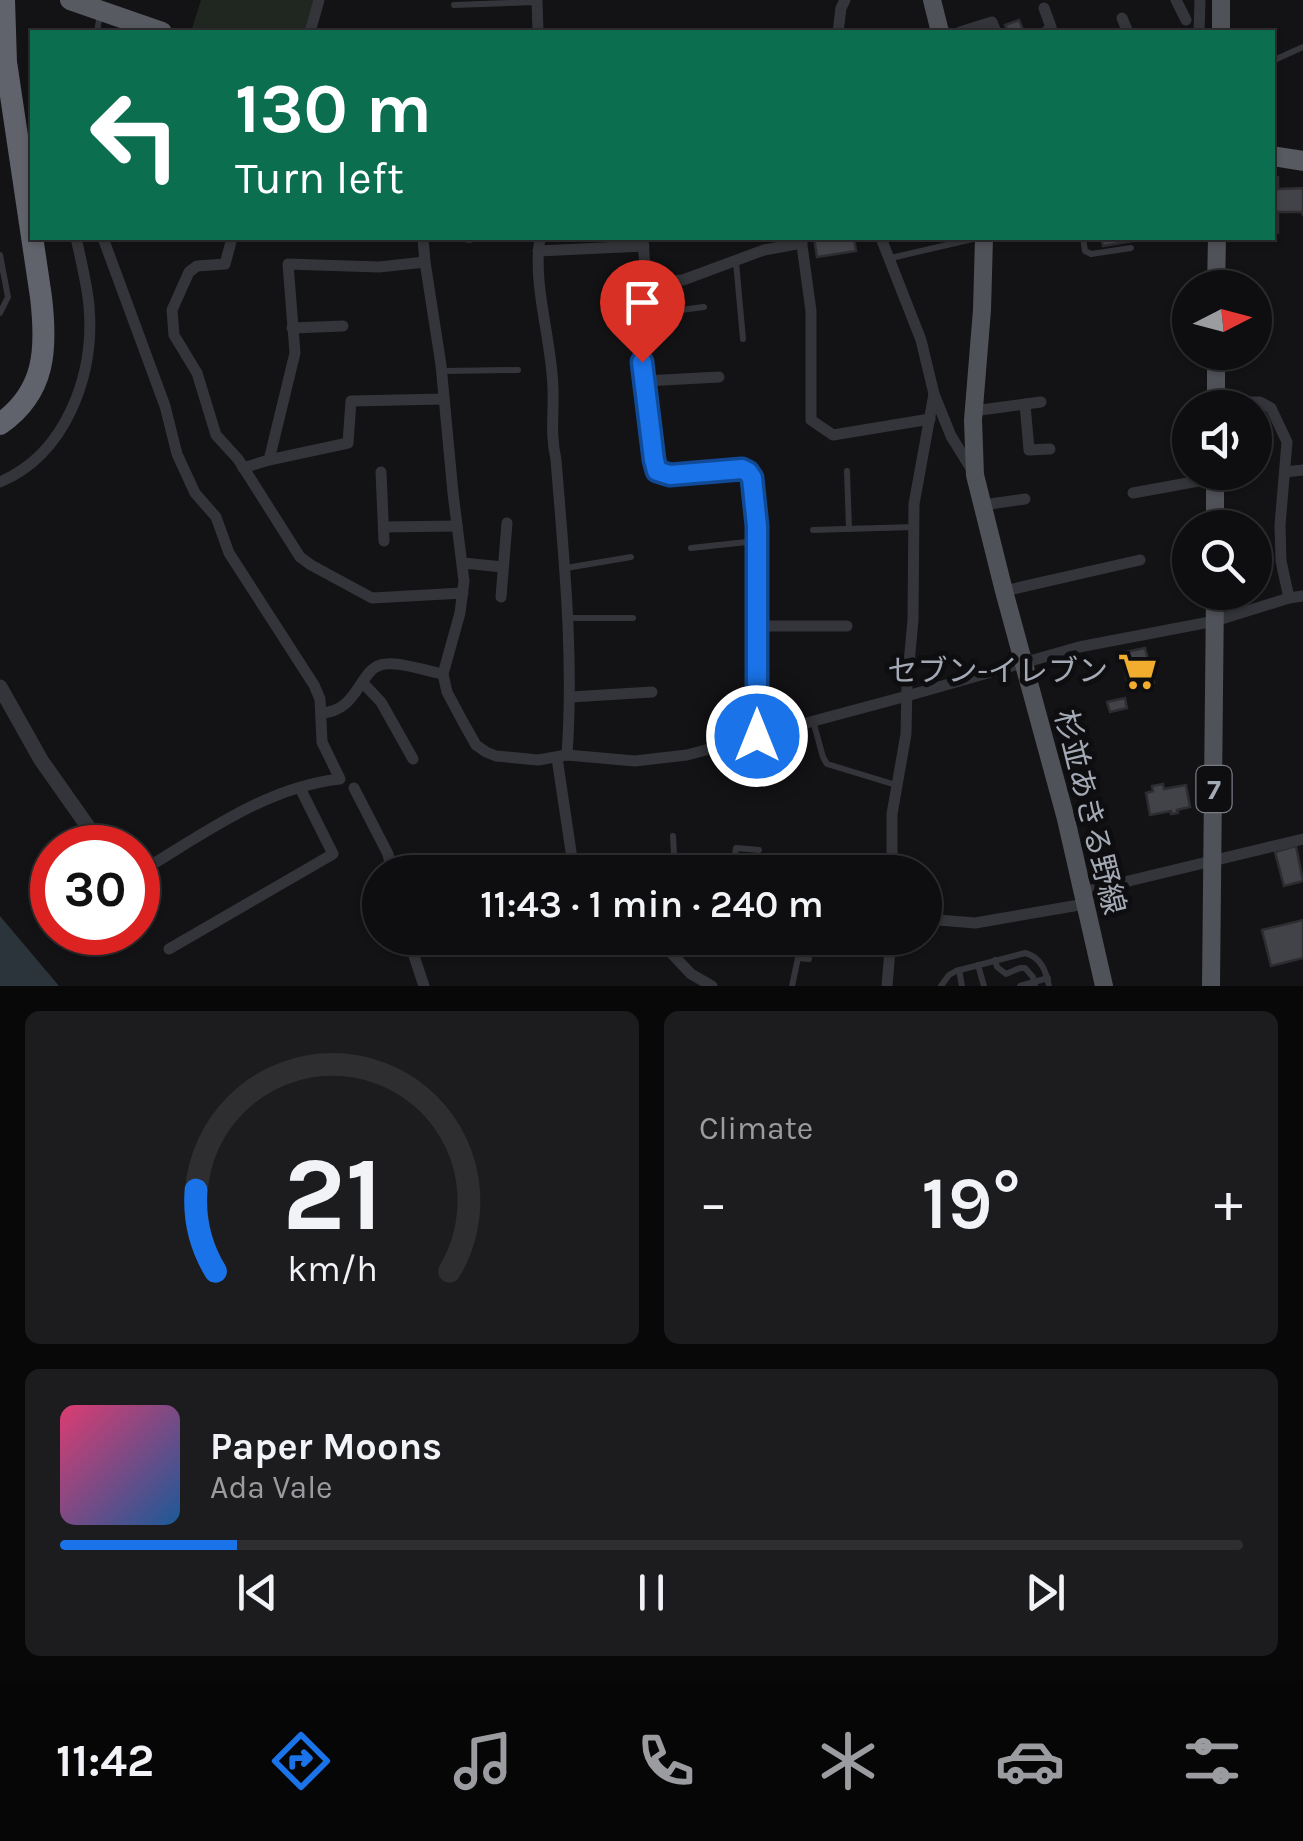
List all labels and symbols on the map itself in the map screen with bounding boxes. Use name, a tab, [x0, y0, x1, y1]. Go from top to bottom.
pin	[600, 260, 685, 363]
north arrow	[1172, 270, 1272, 370]
supermarket icon: セブン-イレブン	[1117, 650, 1159, 692]
place label: セブン-イレブン	[888, 653, 1108, 689]
position arrow	[705, 684, 809, 788]
street label: 杉並あきる野線	[1047, 706, 1133, 918]
road number: 7	[1196, 766, 1232, 812]
speed limit sign: 30	[30, 825, 160, 955]

